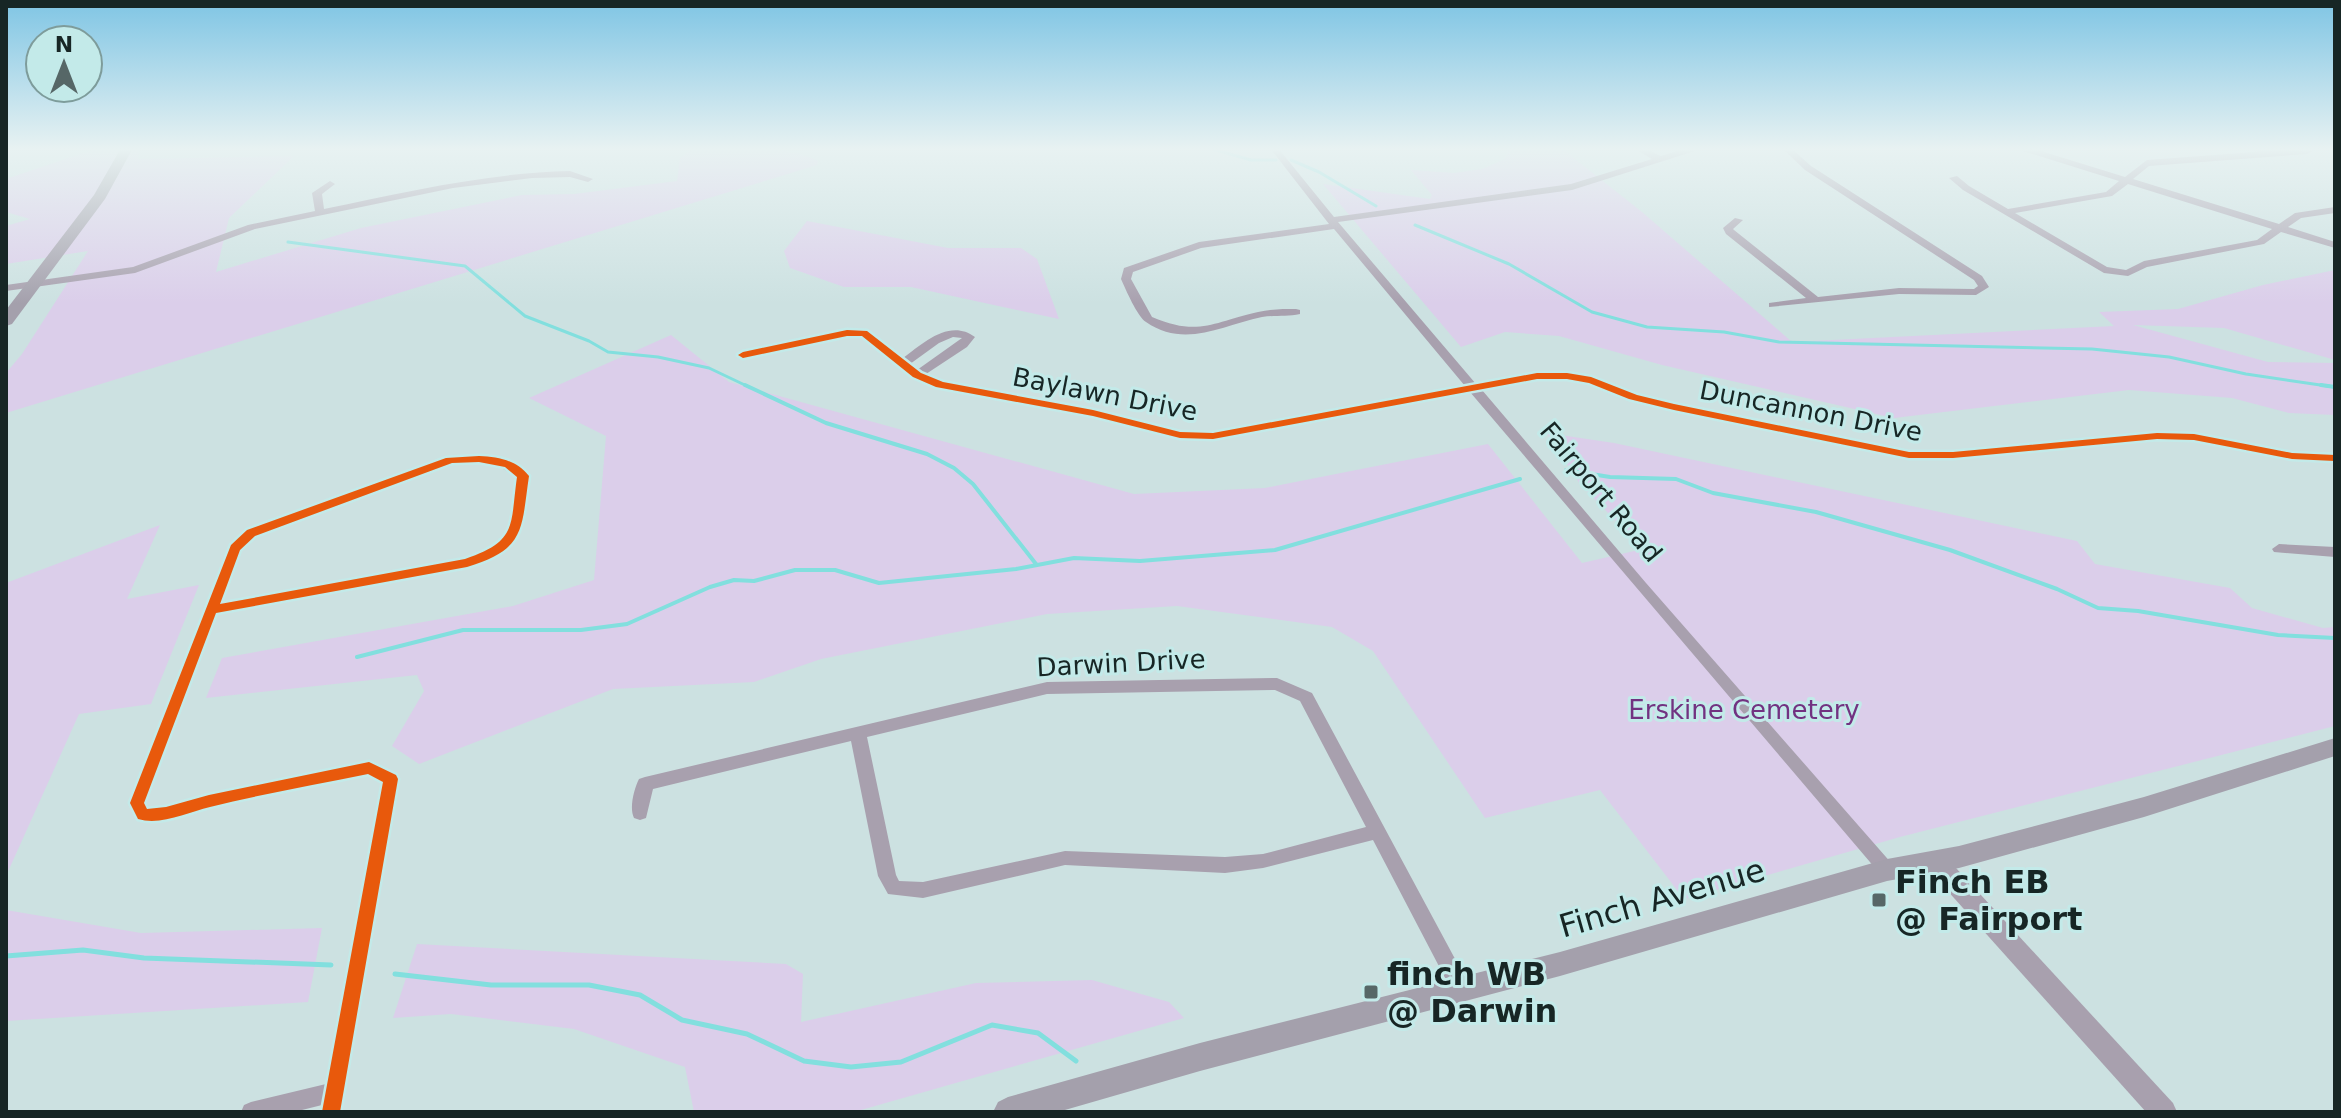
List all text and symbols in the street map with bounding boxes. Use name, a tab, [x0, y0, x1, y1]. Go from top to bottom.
north arrow	[24, 24, 104, 104]
text: N	[55, 32, 73, 57]
street label: Baylawn Drive	[1010, 361, 1200, 427]
street label: Duncannon Drive	[1697, 375, 1925, 447]
street label: Fairport Road	[1534, 416, 1668, 568]
street label: Darwin Drive	[1036, 644, 1206, 682]
park label: Erskine Cemetery	[1628, 695, 1860, 725]
street label: Finch Avenue	[1555, 850, 1769, 946]
place label: Finch EB @ Fairport	[1895, 863, 2082, 938]
marker: Finch EB @ Fairport	[1870, 891, 1888, 909]
place label: finch WB @ Darwin	[1387, 955, 1557, 1030]
marker: finch WB @ Darwin	[1362, 983, 1380, 1001]

